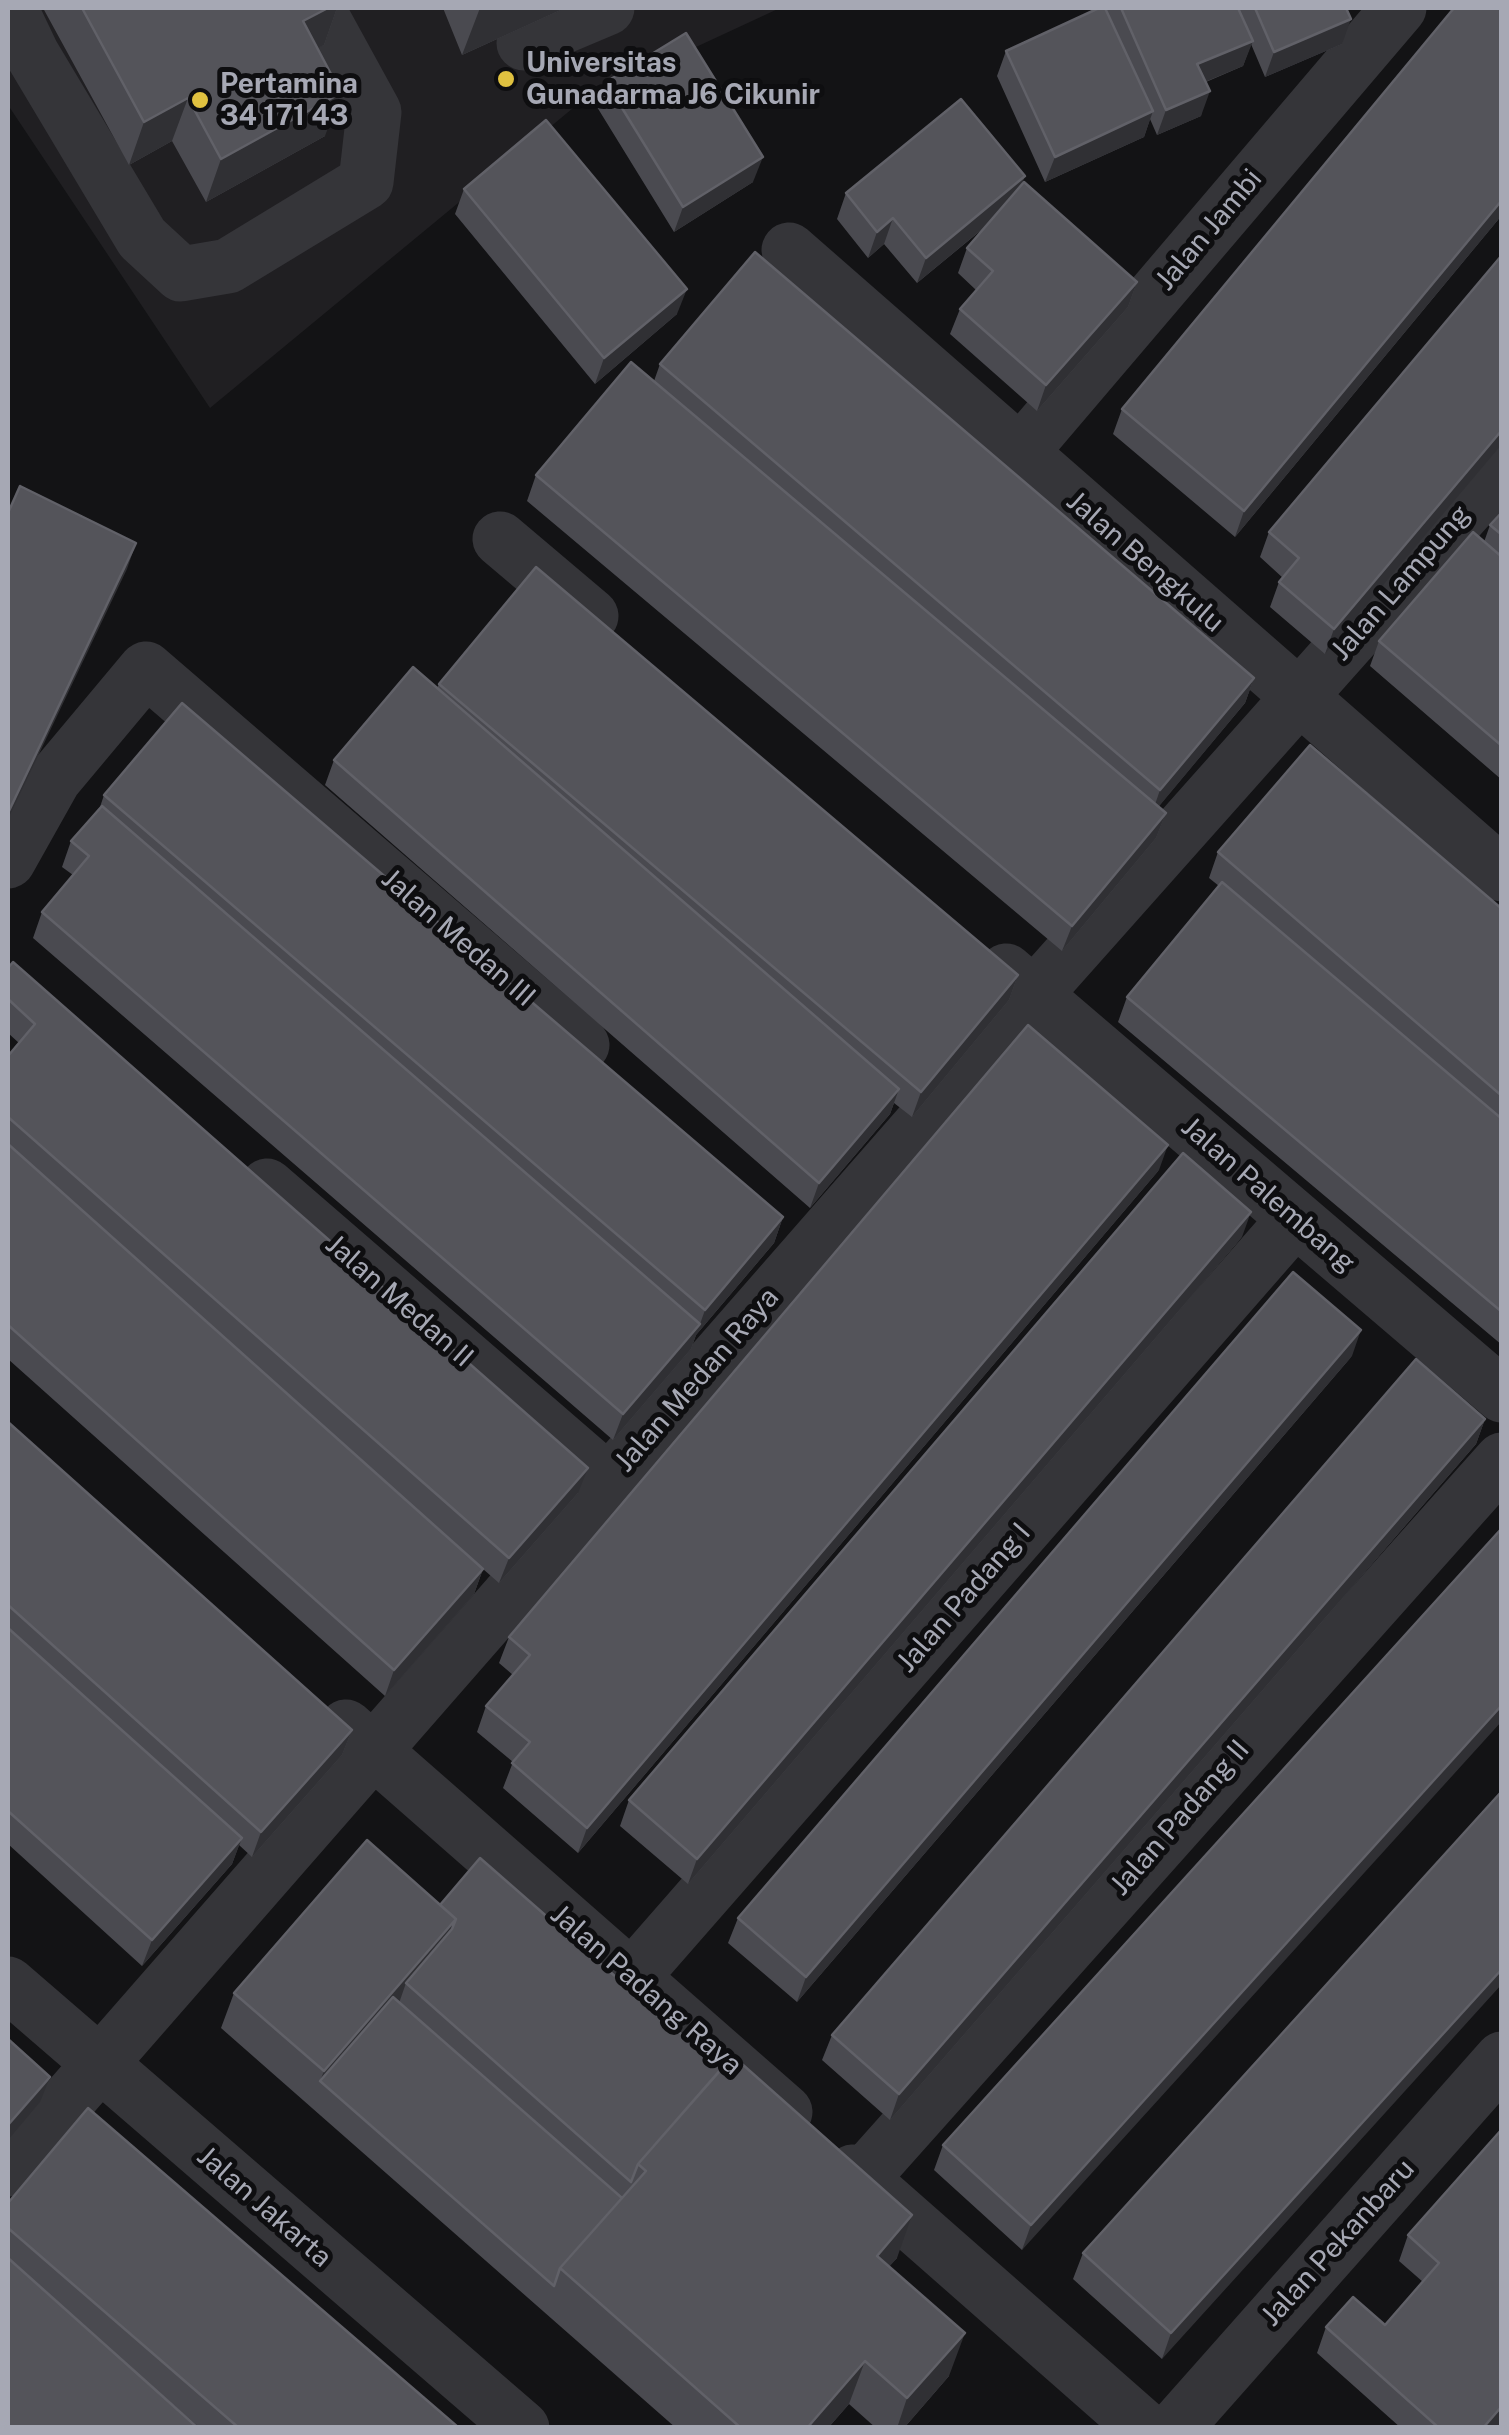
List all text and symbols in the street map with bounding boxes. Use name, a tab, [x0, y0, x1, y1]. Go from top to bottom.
place label: Universitas Gunadarma J6 Cikunir	[526, 46, 820, 112]
place label: Pertamina 34 171 43	[220, 67, 358, 133]
marker: Universitas Gunadarma J6 Cikunir	[495, 68, 517, 90]
marker: Pertamina 34 171 43	[189, 89, 211, 111]
street label: Jalan Jambi	[1149, 163, 1269, 297]
street label: Jalan Bengkulu	[1059, 485, 1231, 639]
street label: Jalan Lampung	[1324, 498, 1478, 668]
street label: Jalan Medan III	[374, 862, 542, 1014]
street label: Jalan Palembang	[1174, 1110, 1362, 1280]
street label: Jalan Medan II	[318, 1228, 480, 1374]
street label: Jalan Medan Raya	[608, 1281, 786, 1479]
street label: Jalan Padang I	[890, 1517, 1038, 1679]
street label: Jalan Padang II	[1103, 1734, 1257, 1902]
street label: Jalan Padang Raya	[543, 1898, 749, 2082]
street label: Jalan Jakarta	[190, 2139, 338, 2275]
street label: Jalan Pekanbaru	[1254, 2153, 1422, 2333]

